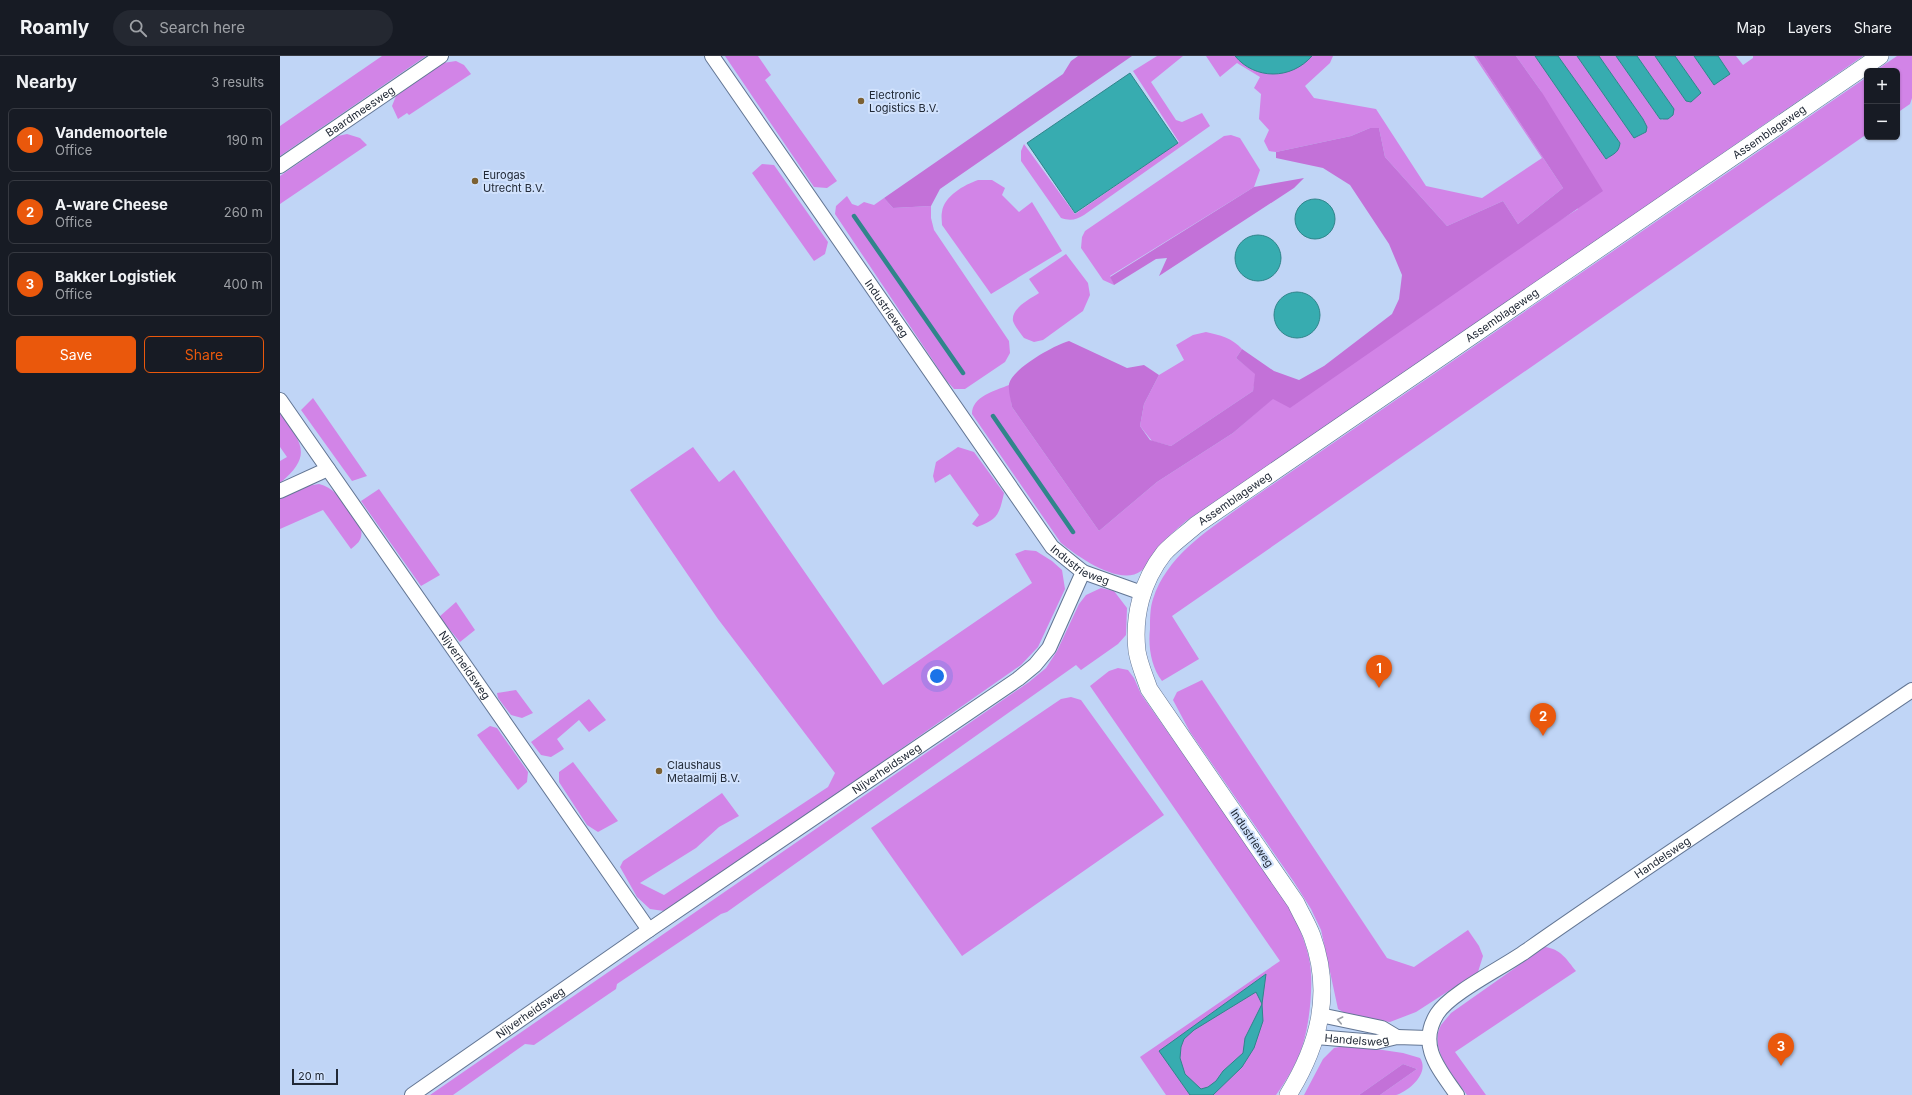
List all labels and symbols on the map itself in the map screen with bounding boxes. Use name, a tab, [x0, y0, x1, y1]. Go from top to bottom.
street label: Baardmeesweg	[323, 83, 397, 140]
place label: Electronic Logistics B.V.	[869, 88, 939, 115]
marker: Electronic Logistics B.V.	[856, 96, 866, 106]
street label: Assemblageweg	[1730, 102, 1809, 162]
place label: Eurogas Utrecht B.V.	[483, 168, 545, 195]
marker: Eurogas Utrecht B.V.	[470, 176, 480, 186]
street label: Industrieweg	[862, 277, 912, 340]
street label: Assemblageweg	[1463, 285, 1541, 345]
street label: Assemblageweg	[1195, 468, 1274, 528]
street label: Industrieweg	[1048, 542, 1111, 588]
street label: Nijverheidsweg	[436, 628, 493, 702]
pin: 1	[1366, 655, 1392, 688]
your location	[927, 666, 947, 686]
pin: 2	[1530, 703, 1556, 736]
street label: Nijverheidsweg	[849, 740, 924, 797]
place label: Claushaus Metaalmij B.V.	[667, 758, 740, 785]
marker: Claushaus Metaalmij B.V.	[654, 766, 664, 776]
street label: Industrieweg	[1227, 806, 1277, 870]
street label: Handelsweg	[1632, 834, 1693, 881]
street label: Nijverheidsweg	[493, 984, 567, 1041]
one-way arrow	[1337, 1016, 1343, 1024]
street label: Handelsweg	[1324, 1031, 1390, 1049]
pin: 3	[1768, 1033, 1794, 1066]
scale bar	[292, 1067, 338, 1086]

